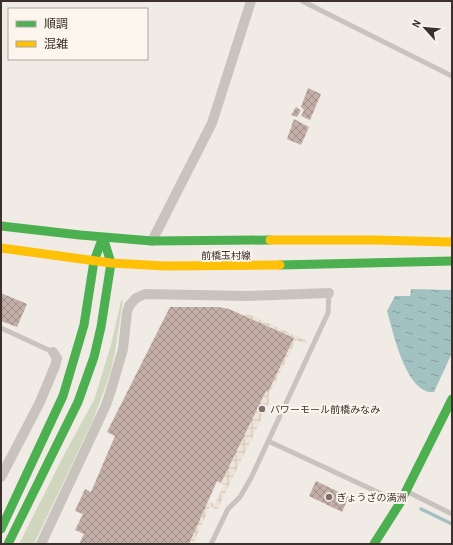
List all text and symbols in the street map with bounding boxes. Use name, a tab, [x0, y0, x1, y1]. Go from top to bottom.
legend	[8, 8, 148, 60]
north arrow	[405, 8, 445, 48]
text: 順調	[44, 16, 68, 32]
text: N	[408, 17, 424, 30]
text: 混雑	[44, 36, 68, 52]
street label: 前橋玉村線	[201, 249, 251, 262]
place label: パワーモール前橋みなみ	[270, 403, 380, 416]
marker: パワーモール前橋みなみ	[257, 404, 267, 414]
place label: ぎょうざの満洲	[337, 491, 407, 504]
marker: ぎょうざの満洲	[324, 492, 334, 502]

